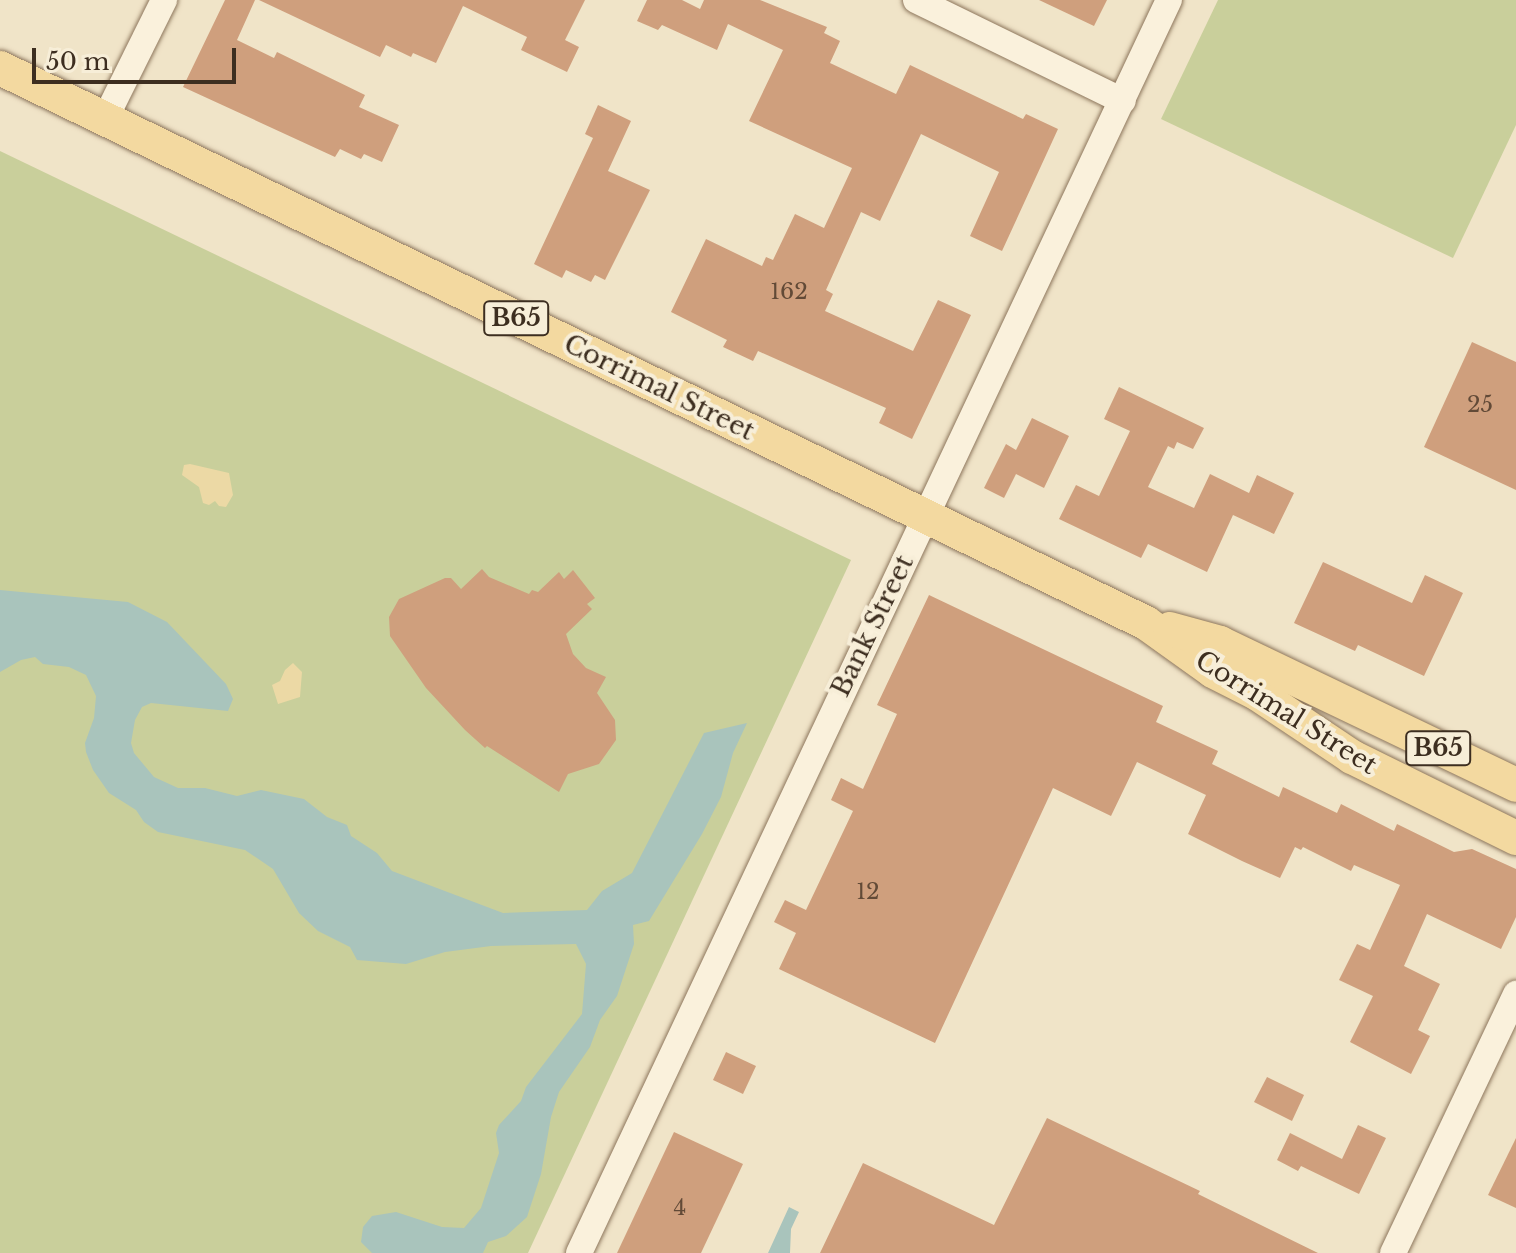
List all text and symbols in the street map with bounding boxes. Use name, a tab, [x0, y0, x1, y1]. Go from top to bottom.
scale bar	[36, 32, 240, 82]
text: 50 m	[46, 47, 109, 76]
house number: 162	[770, 279, 808, 305]
road number: B65	[482, 298, 550, 338]
street label: Corrimal Street	[559, 328, 759, 448]
house number: 25	[1467, 392, 1493, 418]
street label: Bank Street	[825, 550, 921, 702]
street label: Corrimal Street	[1190, 645, 1382, 781]
road number: B65	[1404, 728, 1472, 768]
house number: 12	[856, 879, 880, 905]
house number: 4	[674, 1195, 686, 1221]

